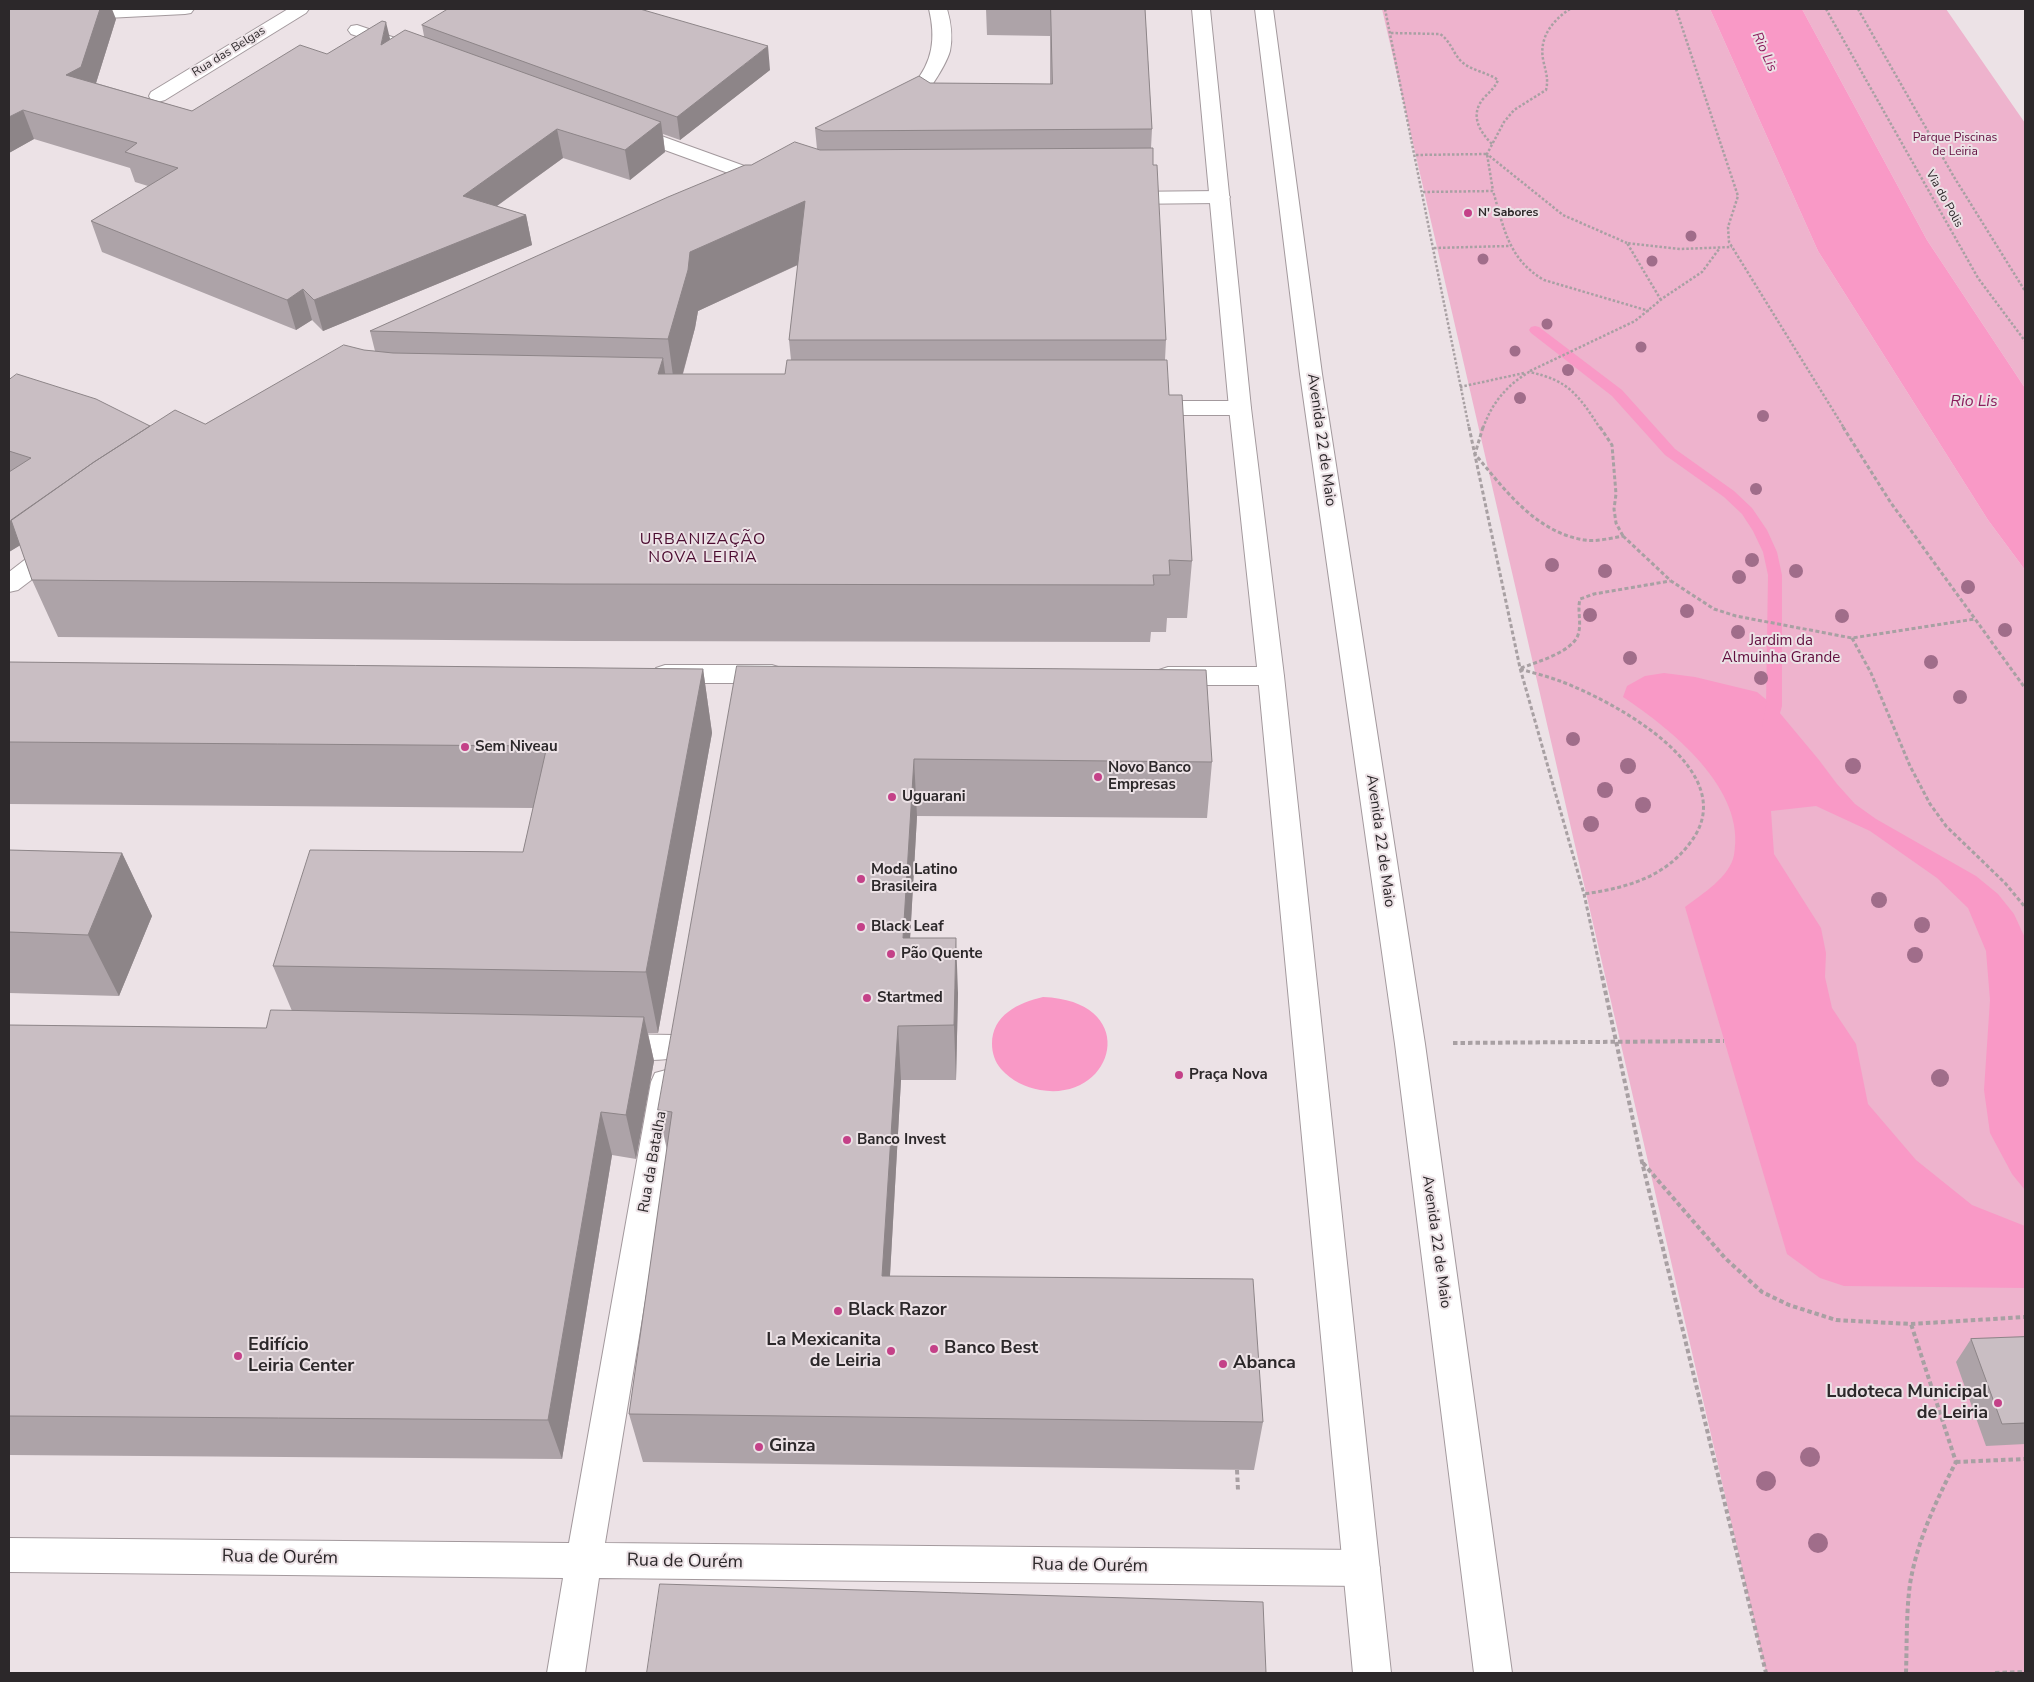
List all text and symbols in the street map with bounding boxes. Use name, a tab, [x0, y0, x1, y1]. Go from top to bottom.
street label: Rua das Belgas	[190, 24, 268, 80]
water label: Rio Lis	[1748, 30, 1780, 74]
park label: Parque Piscinas de Leiria	[1913, 131, 1997, 159]
street label: Via do Polis	[1922, 168, 1966, 230]
place label: N' Sabores	[1478, 206, 1538, 220]
marker: N' Sabores	[1462, 207, 1474, 219]
street label: Avenida 22 de Maio	[1303, 373, 1339, 507]
water label: Rio Lis	[1950, 392, 1998, 412]
district label: URBANIZAÇÃO NOVA LEIRIA	[638, 530, 768, 568]
park label: Jardim da Almuinha Grande	[1722, 632, 1840, 667]
place label: Sem Niveau	[475, 738, 558, 756]
marker: Sem Niveau	[459, 741, 471, 753]
place label: Novo Banco Empresas	[1108, 759, 1191, 794]
marker: Novo Banco Empresas	[1092, 771, 1104, 783]
street label: Avenida 22 de Maio	[1362, 774, 1398, 908]
place label: Uguarani	[902, 788, 966, 806]
marker: Uguarani	[886, 791, 898, 803]
place label: Moda Latino Brasileira	[871, 861, 958, 896]
marker: Moda Latino Brasileira	[855, 873, 867, 885]
place label: Black Leaf	[871, 918, 944, 936]
marker: Black Leaf	[855, 921, 867, 933]
place label: Pão Quente	[901, 945, 983, 963]
marker: Pão Quente	[885, 948, 897, 960]
place label: Startmed	[877, 989, 943, 1007]
marker: Startmed	[861, 992, 873, 1004]
place label: Praça Nova	[1189, 1066, 1268, 1084]
marker: Praça Nova	[1173, 1069, 1185, 1081]
street label: Rua da Batalha	[635, 1110, 671, 1214]
place label: Banco Invest	[857, 1131, 946, 1149]
marker: Banco Invest	[841, 1134, 853, 1146]
street label: Avenida 22 de Maio	[1418, 1175, 1454, 1309]
place label: Black Razor	[848, 1300, 947, 1322]
marker: Black Razor	[832, 1305, 844, 1317]
place label: La Mexicanita de Leiria	[766, 1330, 881, 1372]
place label: Edifício Leiria Center	[248, 1335, 354, 1378]
place label: Banco Best	[944, 1338, 1038, 1360]
marker: Banco Best	[928, 1343, 940, 1355]
marker: La Mexicanita de Leiria	[885, 1345, 897, 1357]
marker: Edifício Leiria Center	[232, 1350, 244, 1362]
place label: Abanca	[1233, 1353, 1296, 1375]
marker: Abanca	[1217, 1358, 1229, 1370]
place label: Ludoteca Municipal de Leiria	[1826, 1382, 1988, 1425]
marker: Ludoteca Municipal de Leiria	[1992, 1397, 2004, 1409]
place label: Ginza	[769, 1436, 816, 1458]
marker: Ginza	[753, 1441, 765, 1453]
street label: Rua de Ourém	[222, 1546, 338, 1570]
street label: Rua de Ourém	[627, 1550, 743, 1574]
street label: Rua de Ourém	[1032, 1554, 1148, 1578]

